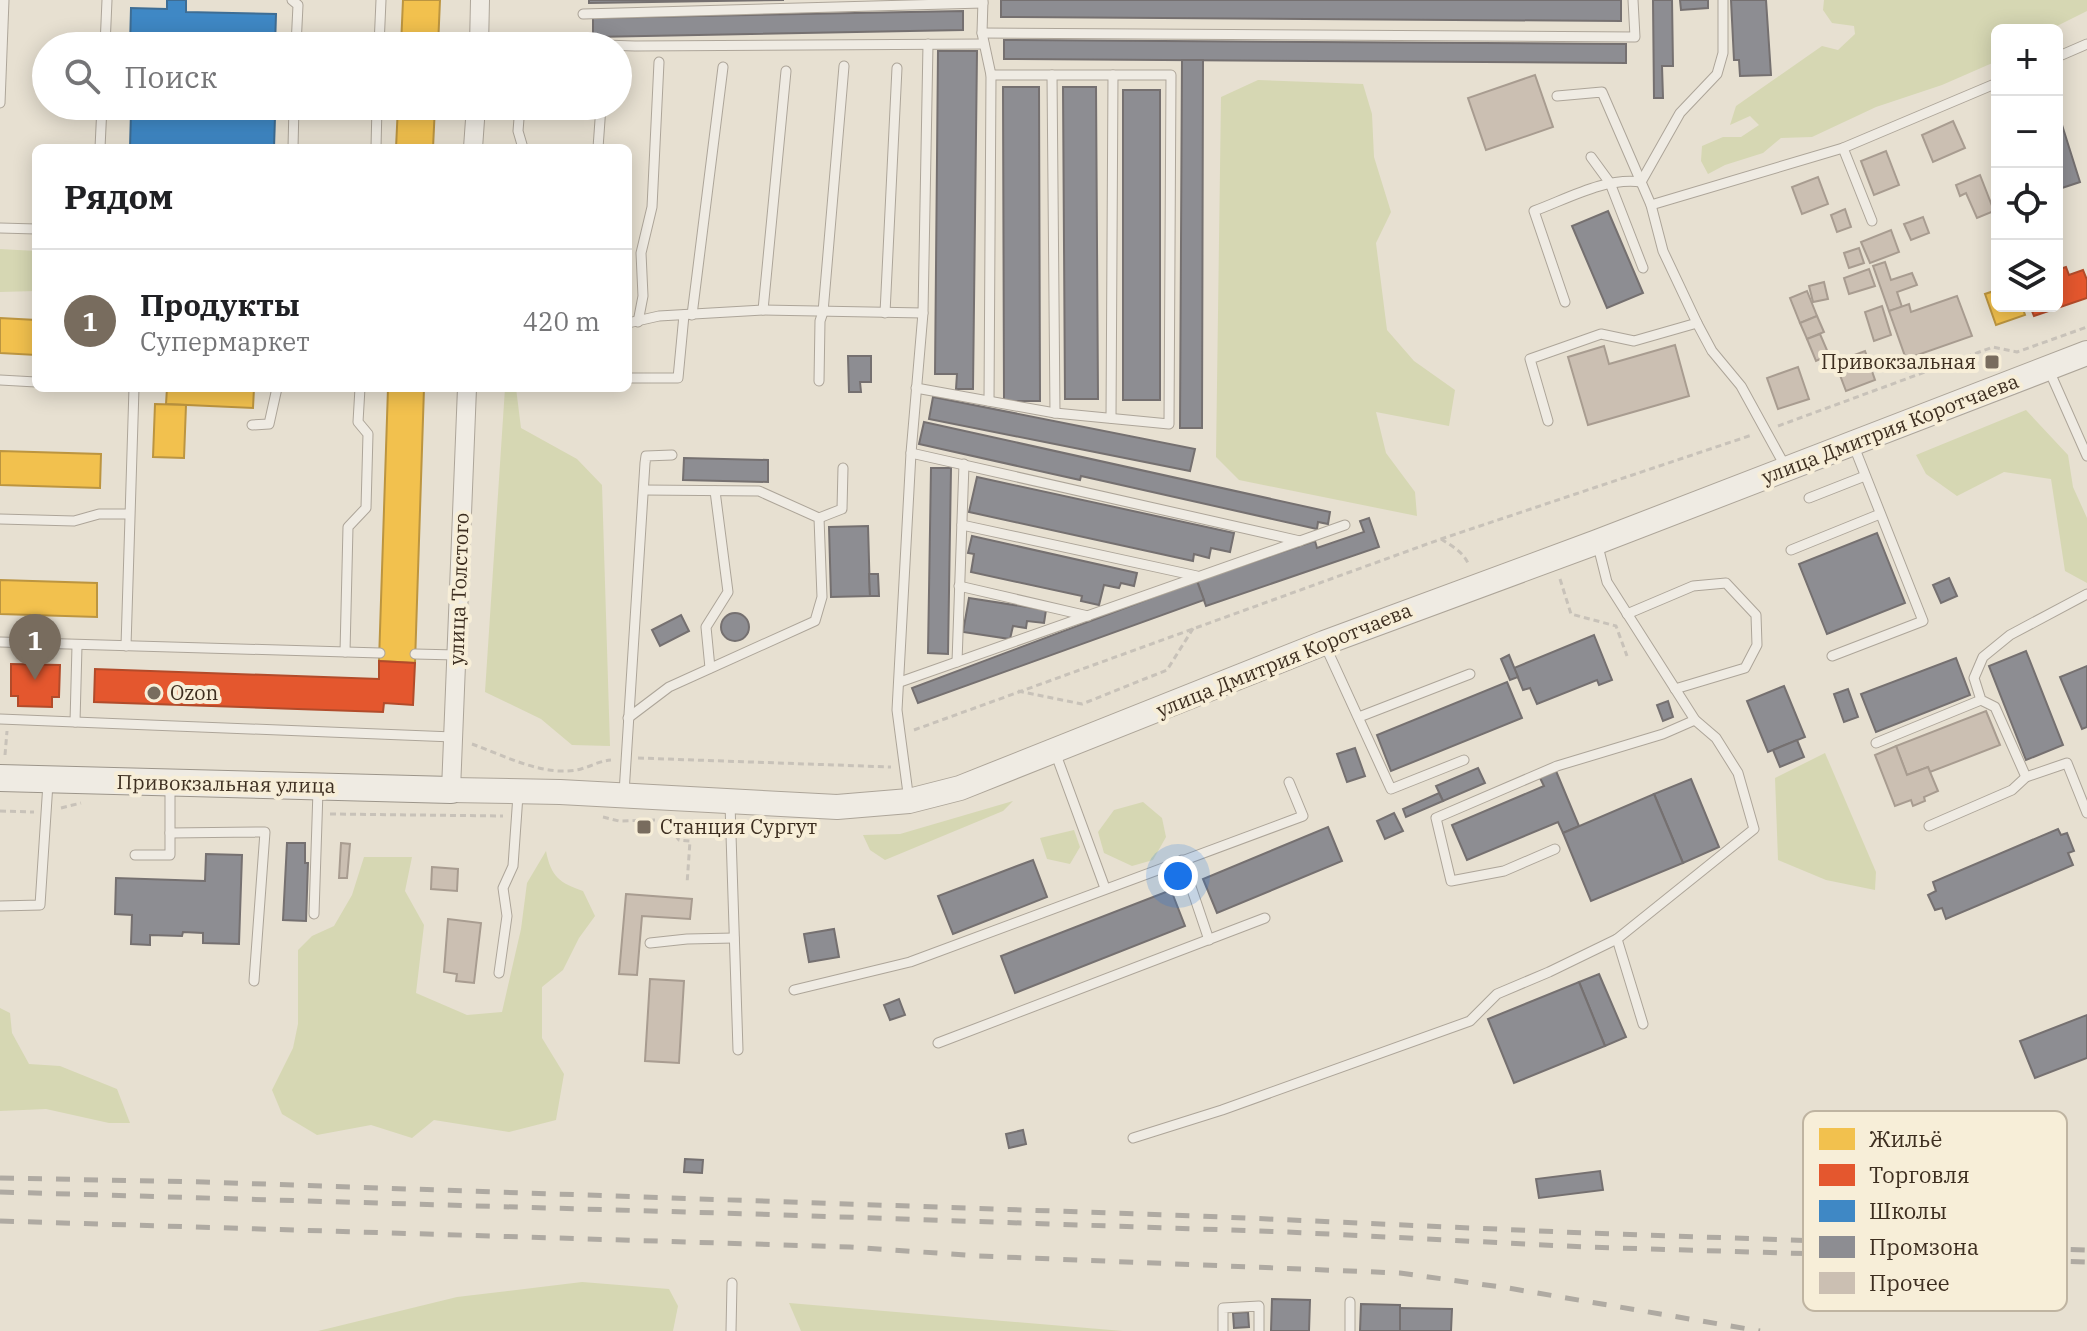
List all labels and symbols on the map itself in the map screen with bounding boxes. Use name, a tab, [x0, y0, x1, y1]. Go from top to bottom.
place label: Привокзальная	[1821, 348, 1976, 375]
marker: Привокзальная	[1983, 353, 2001, 371]
street label: улица Дмитрия Коротчаева	[1757, 367, 2022, 490]
street label: улица Толстого	[442, 512, 475, 666]
street label: улица Дмитрия Коротчаева	[1152, 596, 1416, 723]
pin: 1	[9, 614, 61, 680]
place label: Ozon	[170, 679, 219, 706]
marker: Ozon	[145, 684, 163, 702]
street label: Привокзальная улица	[116, 768, 336, 799]
place label: Станция Сургут	[660, 813, 817, 840]
marker: Станция Сургут	[635, 818, 653, 836]
your location	[1158, 856, 1198, 896]
legend	[1803, 1111, 2067, 1311]
text: Жильё	[1869, 1124, 1942, 1153]
text: Торговля	[1869, 1160, 1970, 1189]
text: Школы	[1869, 1196, 1947, 1225]
text: Промзона	[1869, 1232, 1979, 1261]
text: Прочее	[1869, 1268, 1950, 1297]

